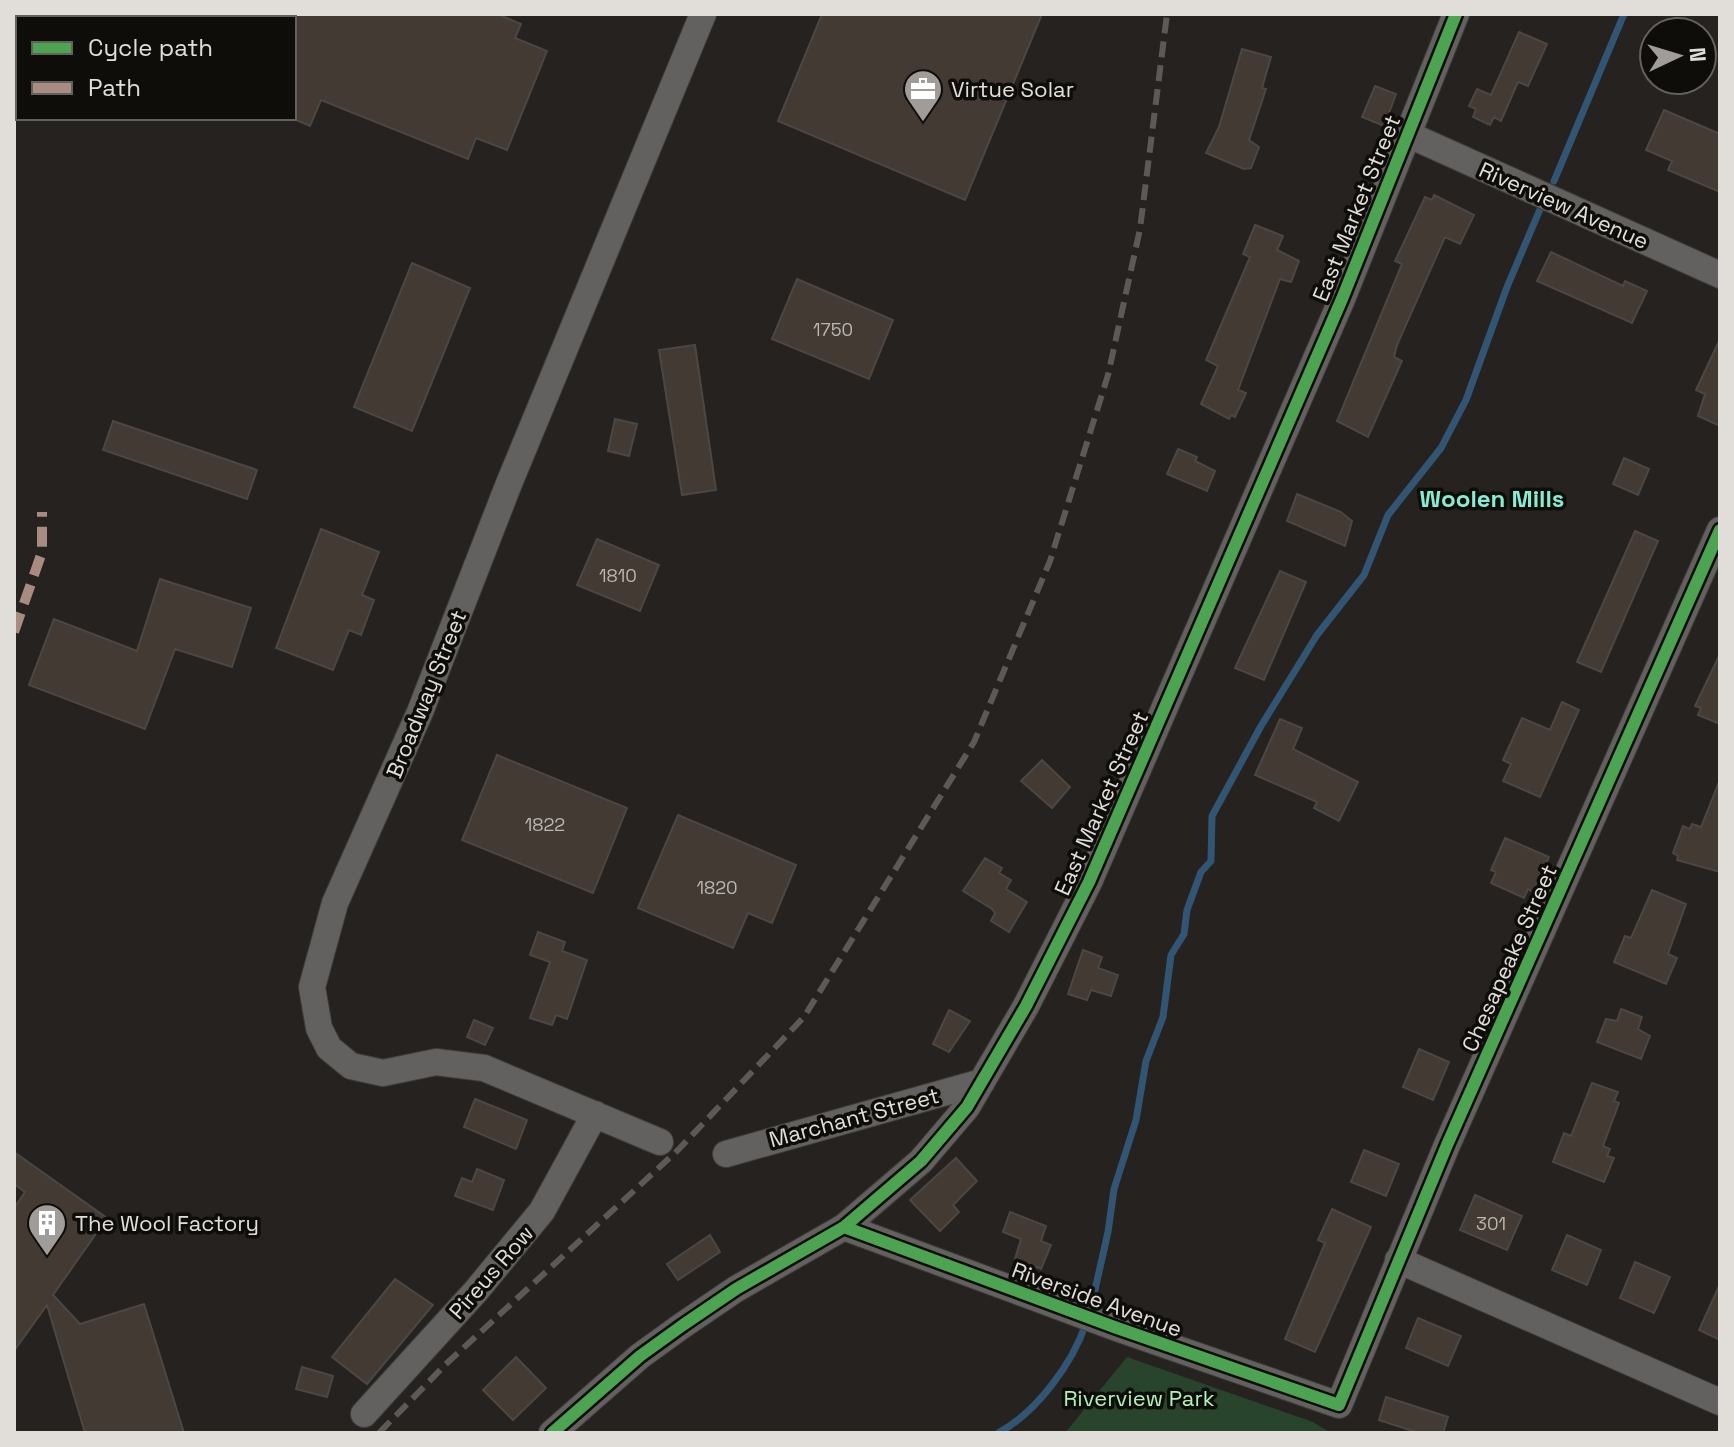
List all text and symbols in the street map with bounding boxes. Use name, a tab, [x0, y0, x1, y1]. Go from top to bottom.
legend	[16, 16, 296, 120]
north arrow	[1638, 16, 1718, 96]
text: Cycle path	[88, 32, 213, 63]
text: N	[1683, 46, 1712, 63]
office icon: Virtue Solar	[902, 68, 944, 123]
text: Path	[88, 72, 141, 103]
place label: Virtue Solar	[951, 75, 1074, 103]
street label: East Market Street	[1306, 111, 1406, 305]
street label: Riverview Avenue	[1475, 155, 1653, 255]
house number: 1750	[813, 318, 853, 341]
district label: Woolen Mills	[1420, 483, 1564, 514]
house number: 1810	[599, 564, 637, 587]
street label: Broadway Street	[380, 606, 472, 782]
street label: East Market Street	[1048, 706, 1154, 900]
house number: 1822	[525, 813, 565, 836]
street label: Chesapeake Street	[1455, 860, 1563, 1056]
house number: 1820	[696, 876, 738, 899]
street label: Marchant Street	[766, 1081, 942, 1153]
building icon: The Wool Factory	[26, 1202, 68, 1257]
place label: The Wool Factory	[75, 1209, 259, 1237]
house number: 301	[1476, 1212, 1506, 1235]
street label: Pireus Row	[443, 1219, 539, 1325]
street label: Riverside Avenue	[1008, 1255, 1186, 1343]
park label: Riverview Park	[1063, 1384, 1215, 1412]

